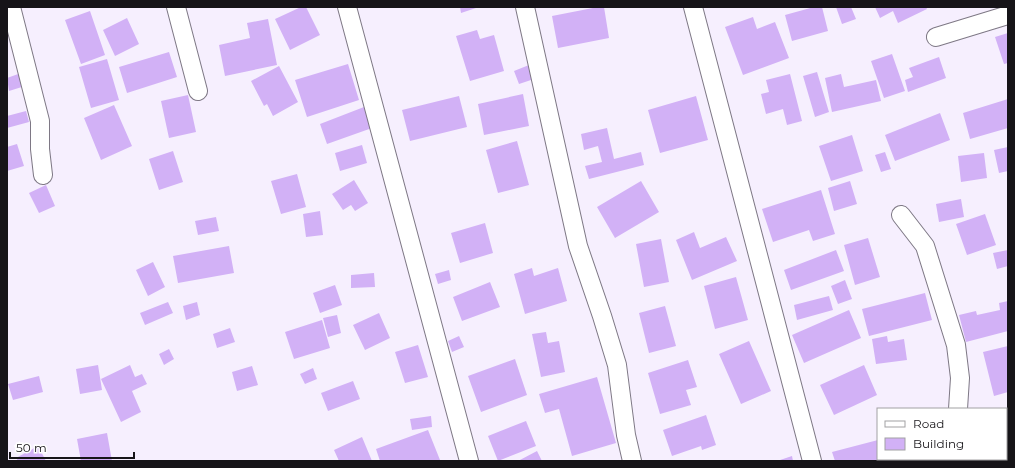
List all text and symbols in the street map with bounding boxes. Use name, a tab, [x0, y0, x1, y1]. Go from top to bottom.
legend	[877, 408, 1007, 460]
text: Road	[913, 416, 944, 431]
scale bar	[10, 434, 134, 460]
text: Building	[913, 436, 964, 451]
text: 50 m	[16, 440, 47, 455]

